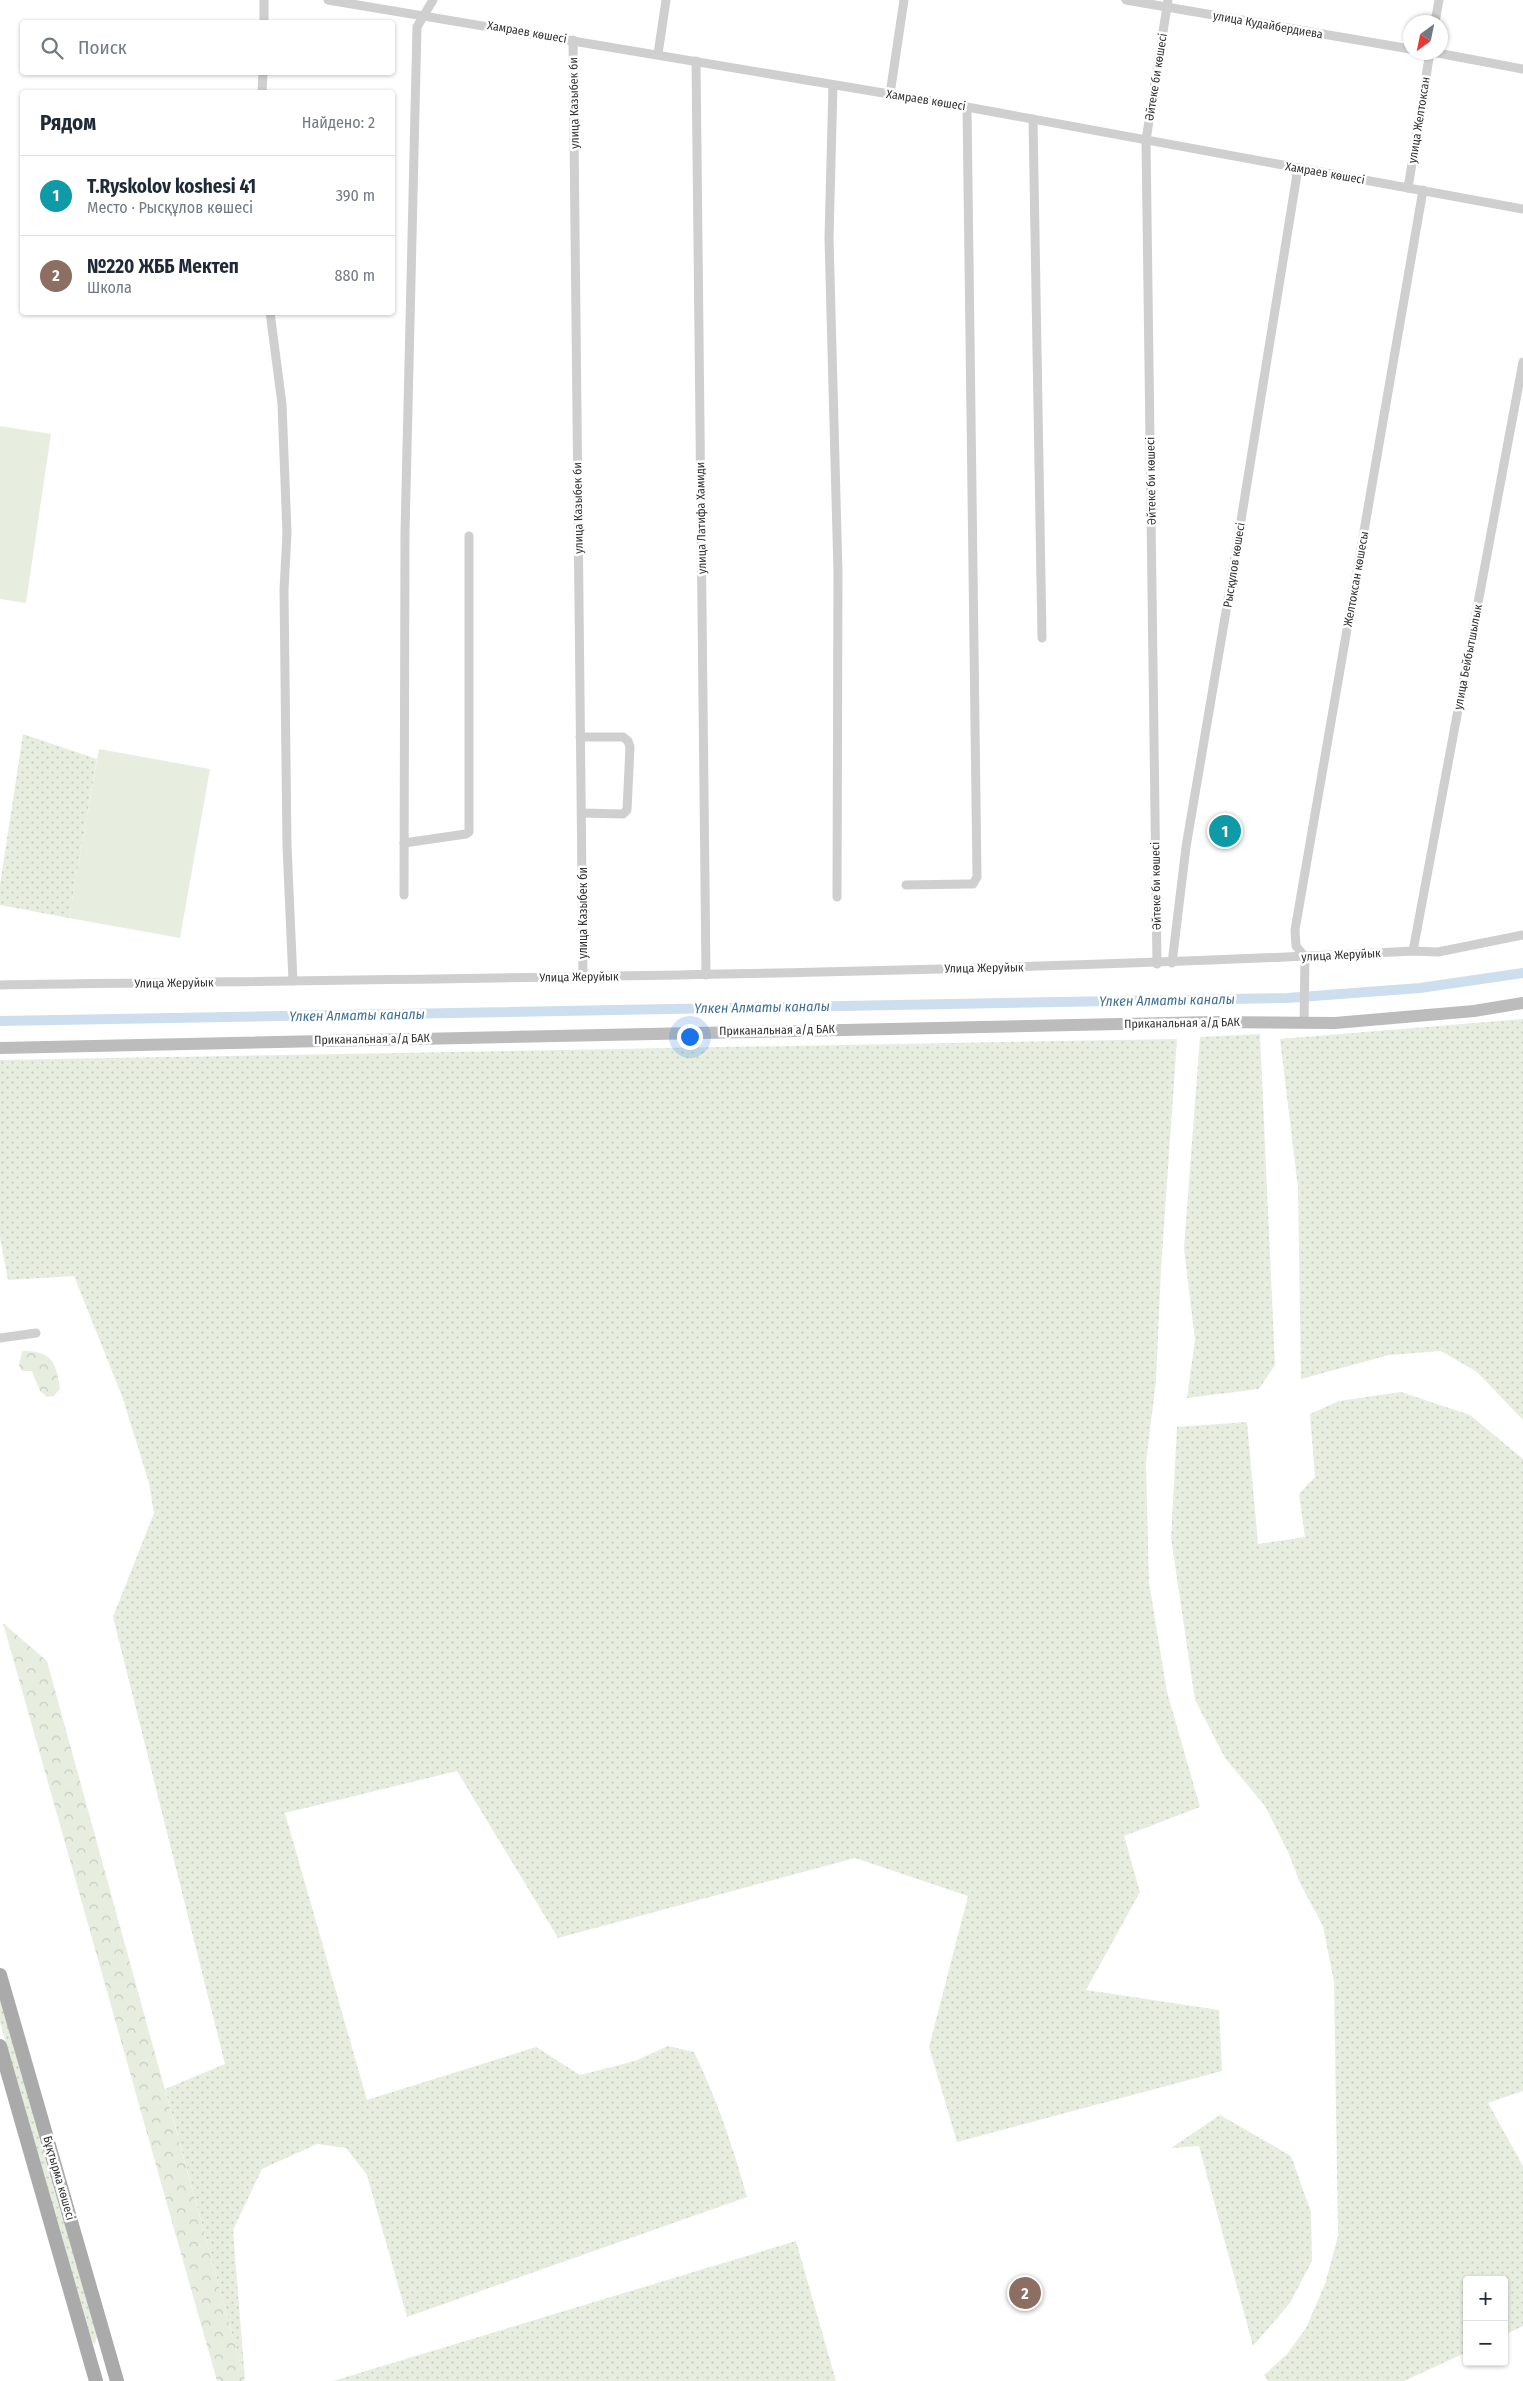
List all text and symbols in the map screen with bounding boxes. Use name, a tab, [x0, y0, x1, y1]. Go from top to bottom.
street label: улица Кудайбердиева	[1212, 8, 1324, 42]
north arrow	[1403, 15, 1448, 60]
street label: Хамраев көшесі	[486, 18, 568, 46]
search box	[20, 20, 395, 75]
street label: Әйтеке би көшесі	[1142, 32, 1170, 122]
icon: search	[38, 34, 66, 62]
text: Поиск	[78, 36, 127, 59]
street label: улица Казыбек би	[566, 57, 582, 149]
street label: улица Желтоксан	[1405, 76, 1433, 164]
street label: Хамраев көшесі	[885, 87, 967, 113]
text: Рядом	[40, 110, 96, 136]
text: Найдено: 2	[302, 113, 375, 132]
street label: Хамраев көшесі	[1284, 159, 1366, 187]
text: T.Ryskolov koshesi 41	[87, 175, 256, 198]
text: 1	[53, 186, 59, 205]
text: 390 m	[336, 186, 375, 205]
text: Место · Рысқұлов көшесі	[87, 198, 253, 217]
text: №220 ЖББ Мектеп	[87, 255, 239, 278]
text: 2	[52, 266, 60, 285]
text: 880 m	[335, 266, 375, 285]
text: Школа	[87, 278, 132, 297]
street label: Әйтеке би көшесі	[1143, 437, 1159, 525]
street label: улица Казыбек би	[570, 462, 586, 554]
street label: улица Латифа Хамиди	[693, 462, 709, 574]
street label: Рысқұлов көшесі	[1220, 522, 1248, 608]
street label: Желтоксан көшесы	[1341, 530, 1371, 628]
street label: улица Бейбытшылык	[1451, 603, 1485, 711]
pin: 1	[1209, 812, 1241, 850]
street label: Әйтеке би көшесі	[1148, 842, 1164, 930]
street label: улица Казыбек би	[576, 867, 590, 959]
street label: улица Жеруйык	[1301, 946, 1381, 964]
street label: Улица Жеруйык	[943, 960, 1024, 976]
street label: Улица Жеруйык	[538, 969, 619, 985]
street label: Улица Жеруйык	[133, 975, 214, 991]
water label: Үлкен Алматы каналы	[1099, 991, 1235, 1010]
water label: Үлкен Алматы каналы	[694, 998, 830, 1017]
water label: Үлкен Алматы каналы	[289, 1006, 425, 1025]
street label: Приканальная а/д БАК	[1124, 1015, 1241, 1031]
street label: Приканальная а/д БАК	[719, 1022, 836, 1038]
your location	[677, 1024, 703, 1050]
street label: Приканальная а/д БАК	[314, 1031, 431, 1047]
street label: Бұқтырма көшесі	[40, 2134, 78, 2222]
pin: 2	[1009, 2274, 1041, 2312]
map controls	[1463, 2276, 1508, 2366]
button: +	[1463, 2276, 1508, 2321]
button: −	[1463, 2321, 1508, 2366]

